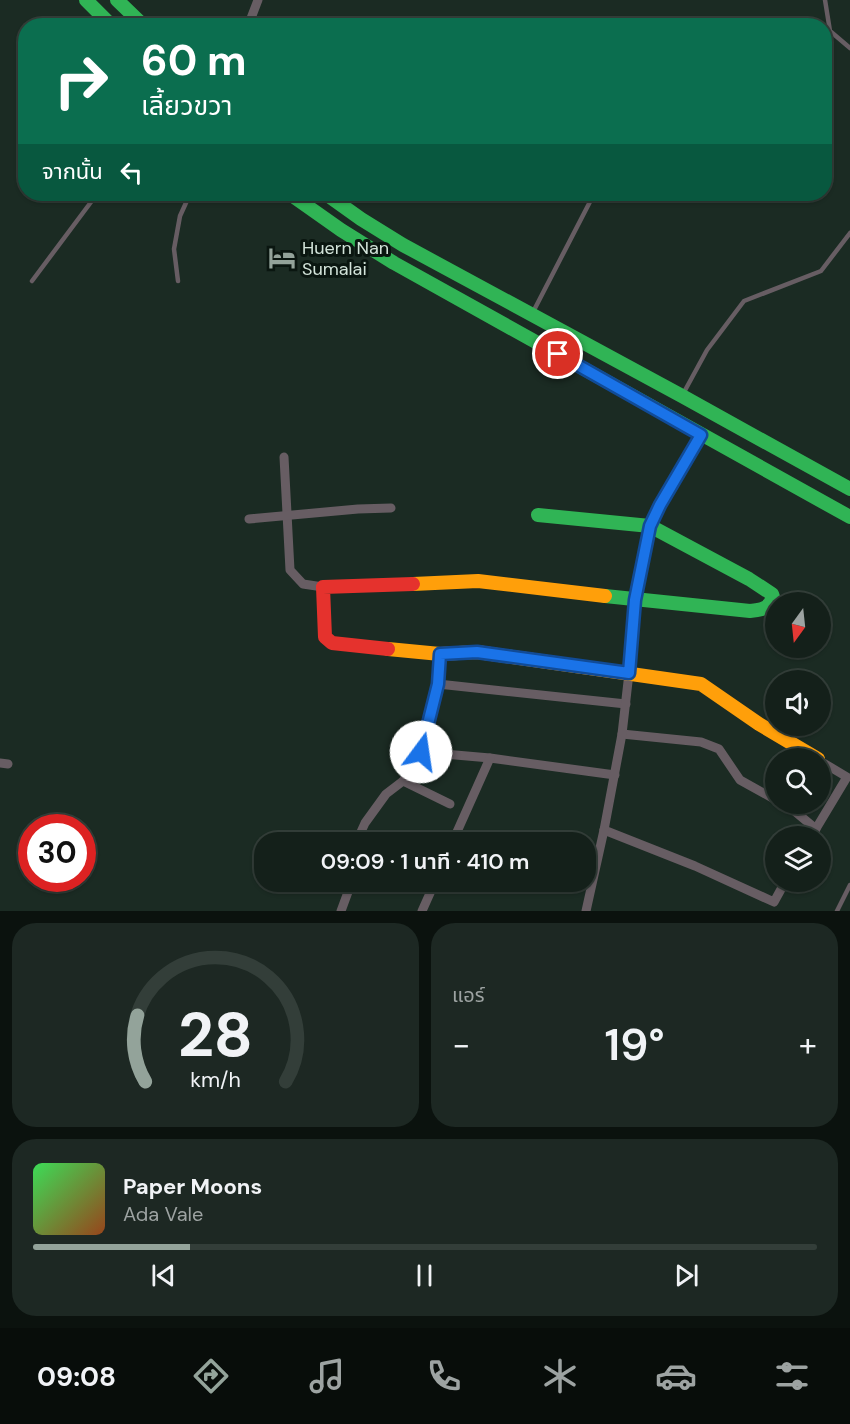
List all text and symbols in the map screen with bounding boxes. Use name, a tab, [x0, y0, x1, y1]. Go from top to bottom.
text: 60 m	[141, 33, 247, 88]
icon: right	[42, 42, 120, 120]
text: เลี้ยวขวา	[141, 88, 232, 123]
icon: left	[115, 156, 148, 189]
text: จากนั้น	[42, 157, 103, 186]
place label: Huern Nan Sumalai	[302, 236, 389, 281]
hotel icon: Huern Nan Sumalai	[267, 243, 297, 273]
pin	[532, 328, 583, 379]
icon: arrive	[541, 337, 574, 370]
north arrow	[765, 592, 831, 658]
map controls	[765, 592, 831, 892]
button: sound	[765, 670, 831, 736]
position arrow	[389, 720, 453, 784]
button: search	[765, 748, 831, 814]
speed limit sign: 30	[18, 814, 96, 892]
button: layers	[765, 826, 831, 892]
text: 09:09 · 1 นาที · 410 m	[321, 847, 529, 876]
text: แอร์	[452, 982, 484, 1008]
text: 28	[178, 994, 253, 1075]
text: 19°	[604, 1015, 665, 1074]
text: −	[452, 1023, 470, 1066]
text: +	[799, 1023, 817, 1066]
text: km/h	[190, 1066, 241, 1094]
text: Paper Moons	[123, 1172, 262, 1201]
text: Ada Vale	[123, 1201, 203, 1227]
icon: previous	[147, 1259, 180, 1292]
icon: pause	[408, 1259, 441, 1292]
icon: next	[670, 1259, 703, 1292]
icon: directions	[190, 1355, 232, 1397]
icon: music	[306, 1355, 348, 1397]
icon: phone	[423, 1355, 465, 1397]
icon: climate	[539, 1355, 581, 1397]
icon: car	[655, 1355, 697, 1397]
icon: filters	[771, 1355, 813, 1397]
text: 09:08	[37, 1359, 116, 1394]

